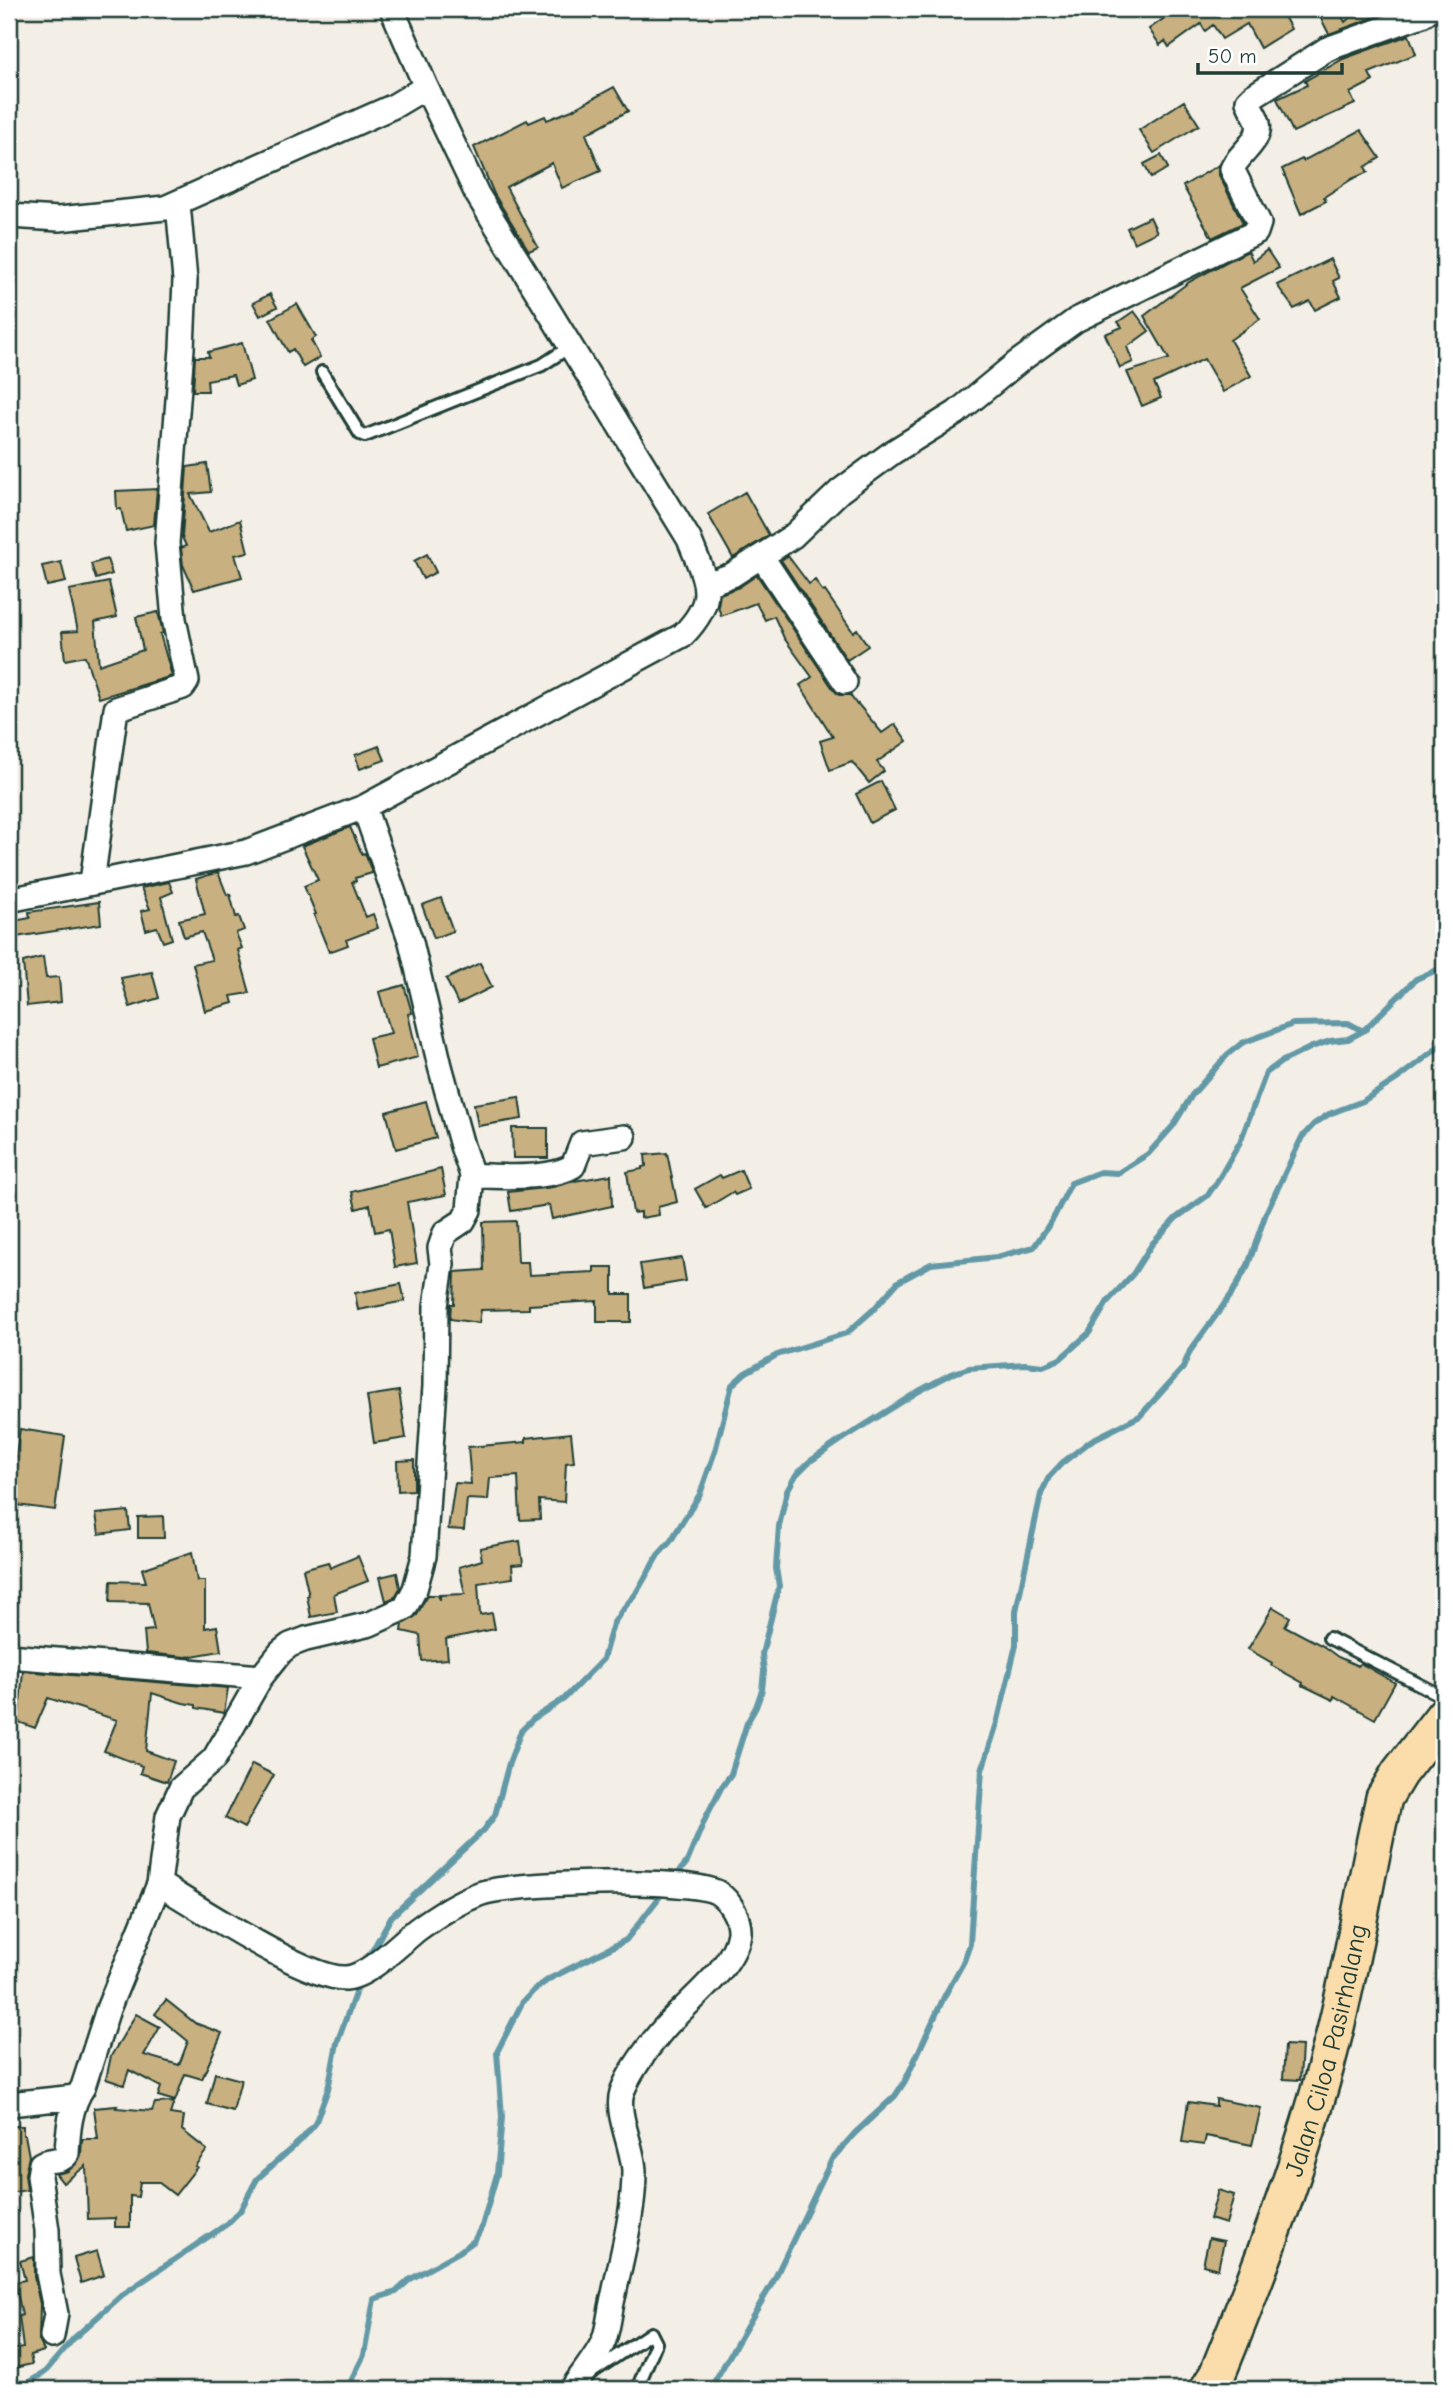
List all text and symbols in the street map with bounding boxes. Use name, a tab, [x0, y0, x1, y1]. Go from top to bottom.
scale bar	[1198, 32, 1341, 76]
text: 50 m	[1208, 44, 1257, 68]
street label: Jalan Ciloa Pasirhalang	[1279, 1922, 1374, 2180]

